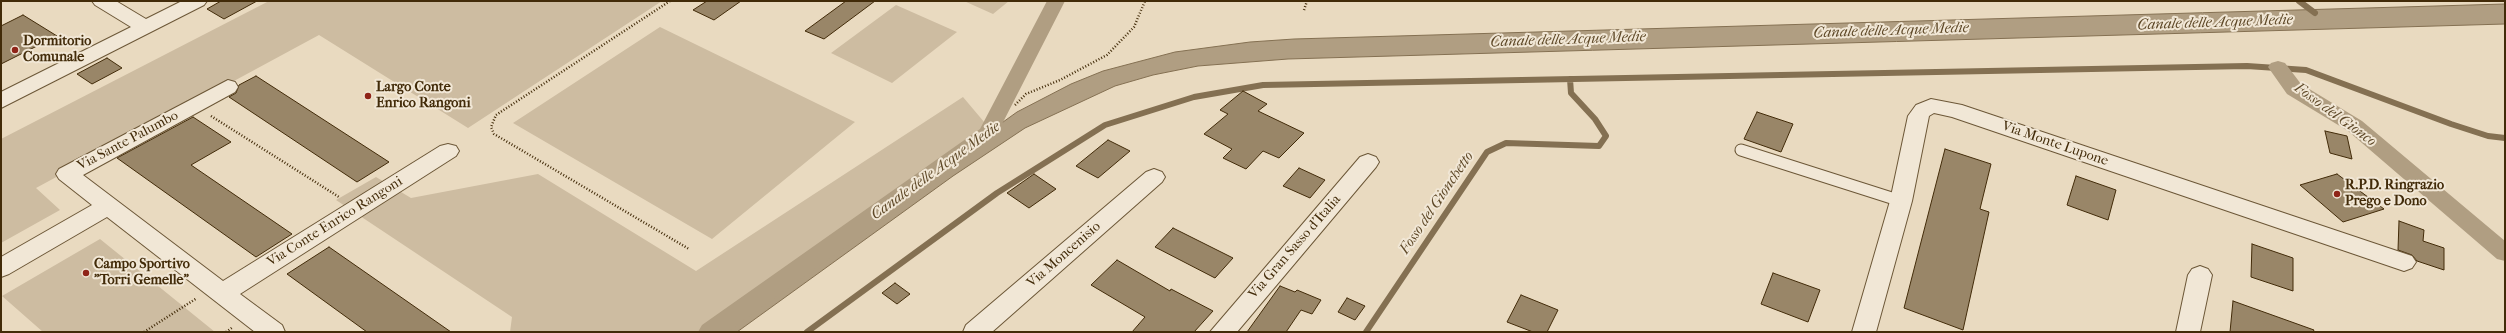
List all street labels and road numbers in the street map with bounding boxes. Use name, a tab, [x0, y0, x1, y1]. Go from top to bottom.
street label: Via Sante Palumbo	[75, 107, 181, 175]
street label: Via Monte Lupone	[2000, 118, 2110, 170]
street label: Via Conte Enrico Rangoni	[264, 173, 406, 271]
street label: Via Gran Sasso d'Italia	[1245, 192, 1345, 302]
street label: Via Moncenisio	[1024, 218, 1104, 292]

